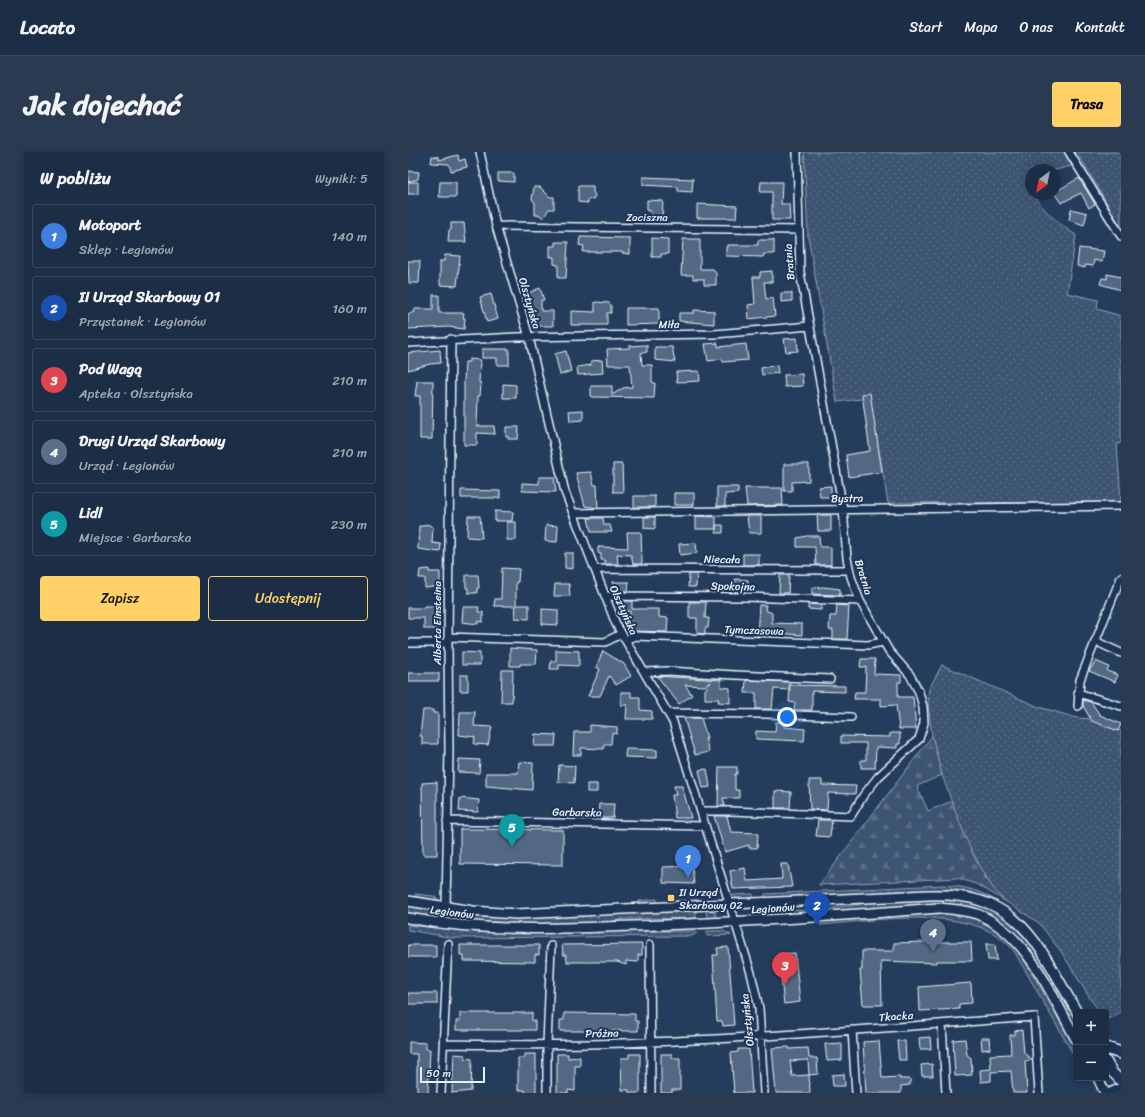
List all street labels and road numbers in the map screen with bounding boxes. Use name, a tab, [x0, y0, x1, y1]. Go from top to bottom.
street label: Zaciszna	[626, 208, 668, 227]
street label: Bratnia	[778, 243, 801, 281]
street label: Olsztyńska	[513, 275, 546, 332]
street label: Miła	[658, 315, 680, 334]
street label: Bystra	[831, 489, 864, 508]
street label: Niecała	[704, 550, 741, 569]
street label: Bratnia	[849, 557, 878, 598]
street label: Spokojna	[711, 577, 756, 596]
street label: Alberta Einsteina	[428, 580, 447, 666]
street label: Olsztyńska	[604, 582, 643, 639]
street label: Tymczasowa	[724, 620, 784, 641]
street label: Garbarska	[552, 803, 602, 822]
street label: Legionów	[750, 897, 796, 920]
street label: Legionów	[429, 900, 475, 925]
street label: Olsztyńska	[735, 992, 760, 1047]
street label: Tkacka	[878, 1006, 914, 1027]
street label: Próżna	[585, 1024, 619, 1043]

